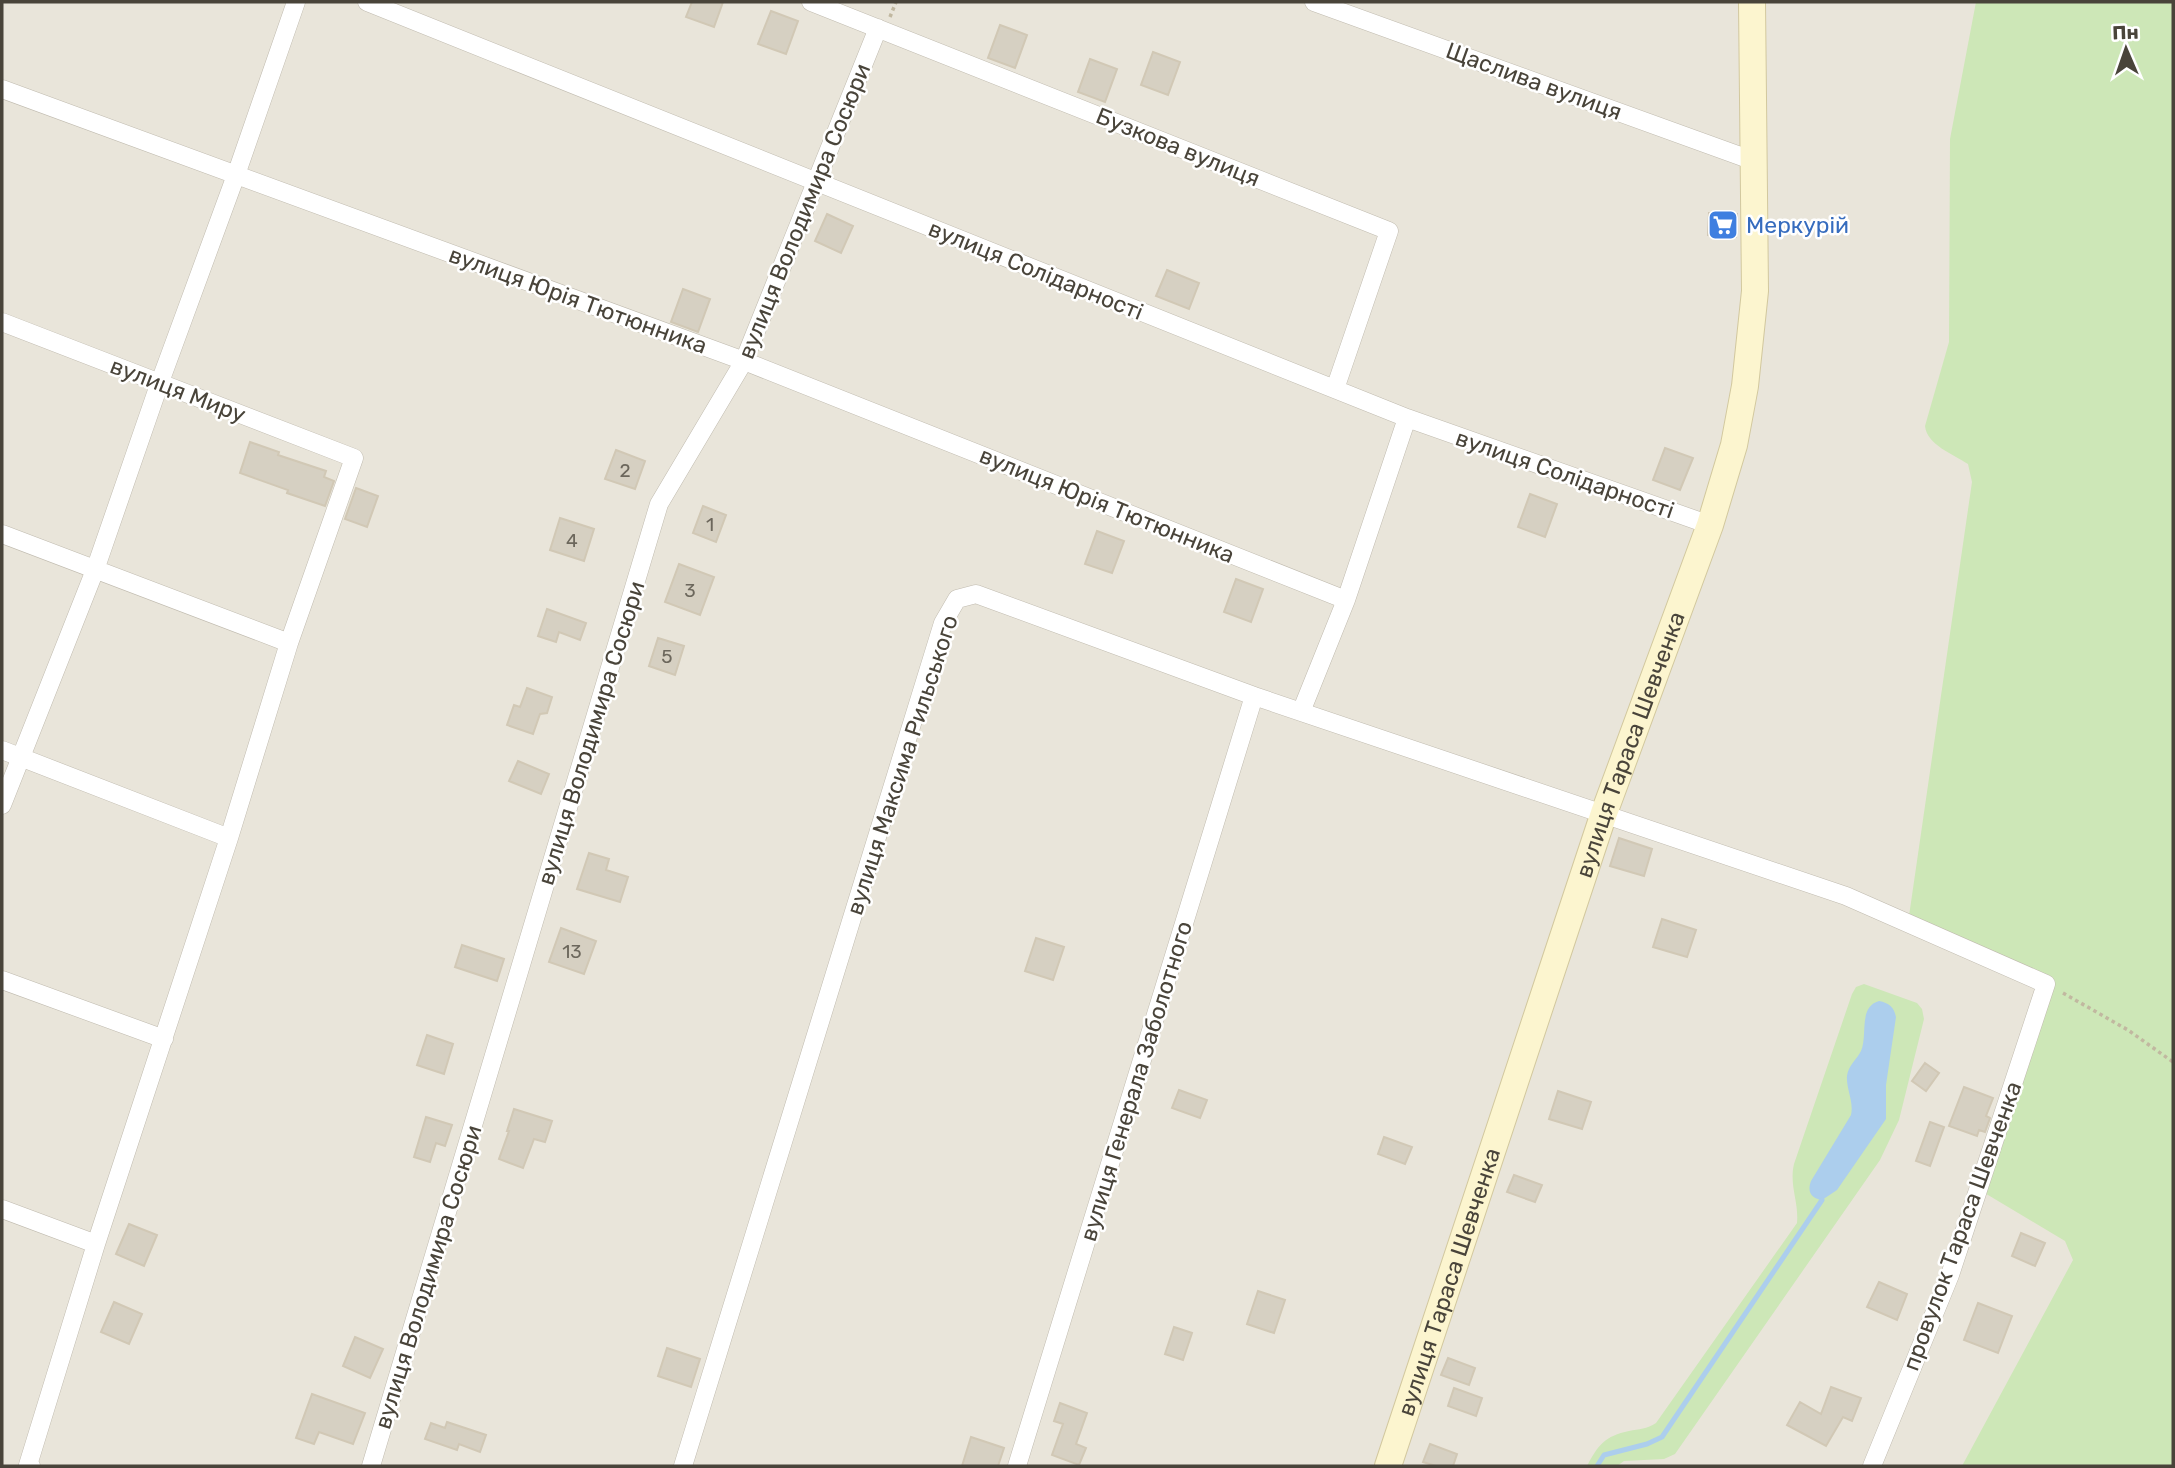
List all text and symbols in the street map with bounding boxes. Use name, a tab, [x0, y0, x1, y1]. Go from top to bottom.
north arrow	[2091, 14, 2161, 84]
text: Пн	[2112, 21, 2139, 44]
street label: Щаслива вулиця	[1442, 36, 1626, 126]
street label: вулиця Володимира Сосюри	[732, 59, 876, 363]
street label: Бузкова вулиця	[1092, 101, 1264, 193]
supermarket icon: Меркурій	[1706, 208, 1740, 242]
place label: Меркурій	[1746, 211, 1849, 239]
street label: вулиця Солідарності	[924, 214, 1148, 326]
street label: вулиця Юрія Тютюнника	[445, 240, 711, 360]
street label: вулиця Миру	[106, 351, 250, 429]
street label: вулиця Солідарності	[1452, 423, 1678, 525]
street label: вулиця Юрія Тютюнника	[975, 441, 1239, 569]
house number: 2	[619, 459, 631, 482]
house number: 1	[706, 513, 714, 536]
house number: 4	[566, 529, 578, 552]
street label: вулиця Володимира Сосюри	[531, 578, 651, 888]
house number: 3	[684, 579, 696, 602]
street label: вулиця Тараса Шевченка	[1570, 608, 1691, 881]
street label: вулиця Максима Рильського	[840, 612, 964, 918]
house number: 5	[661, 645, 673, 668]
street label: вулиця Генерала Заболотного	[1074, 918, 1198, 1244]
house number: 13	[562, 940, 582, 963]
street label: провулок Тараса Шевченка	[1897, 1078, 2027, 1374]
street label: вулиця Володимира Сосюри	[368, 1122, 488, 1432]
street label: вулиця Тараса Шевченка	[1392, 1144, 1506, 1419]

